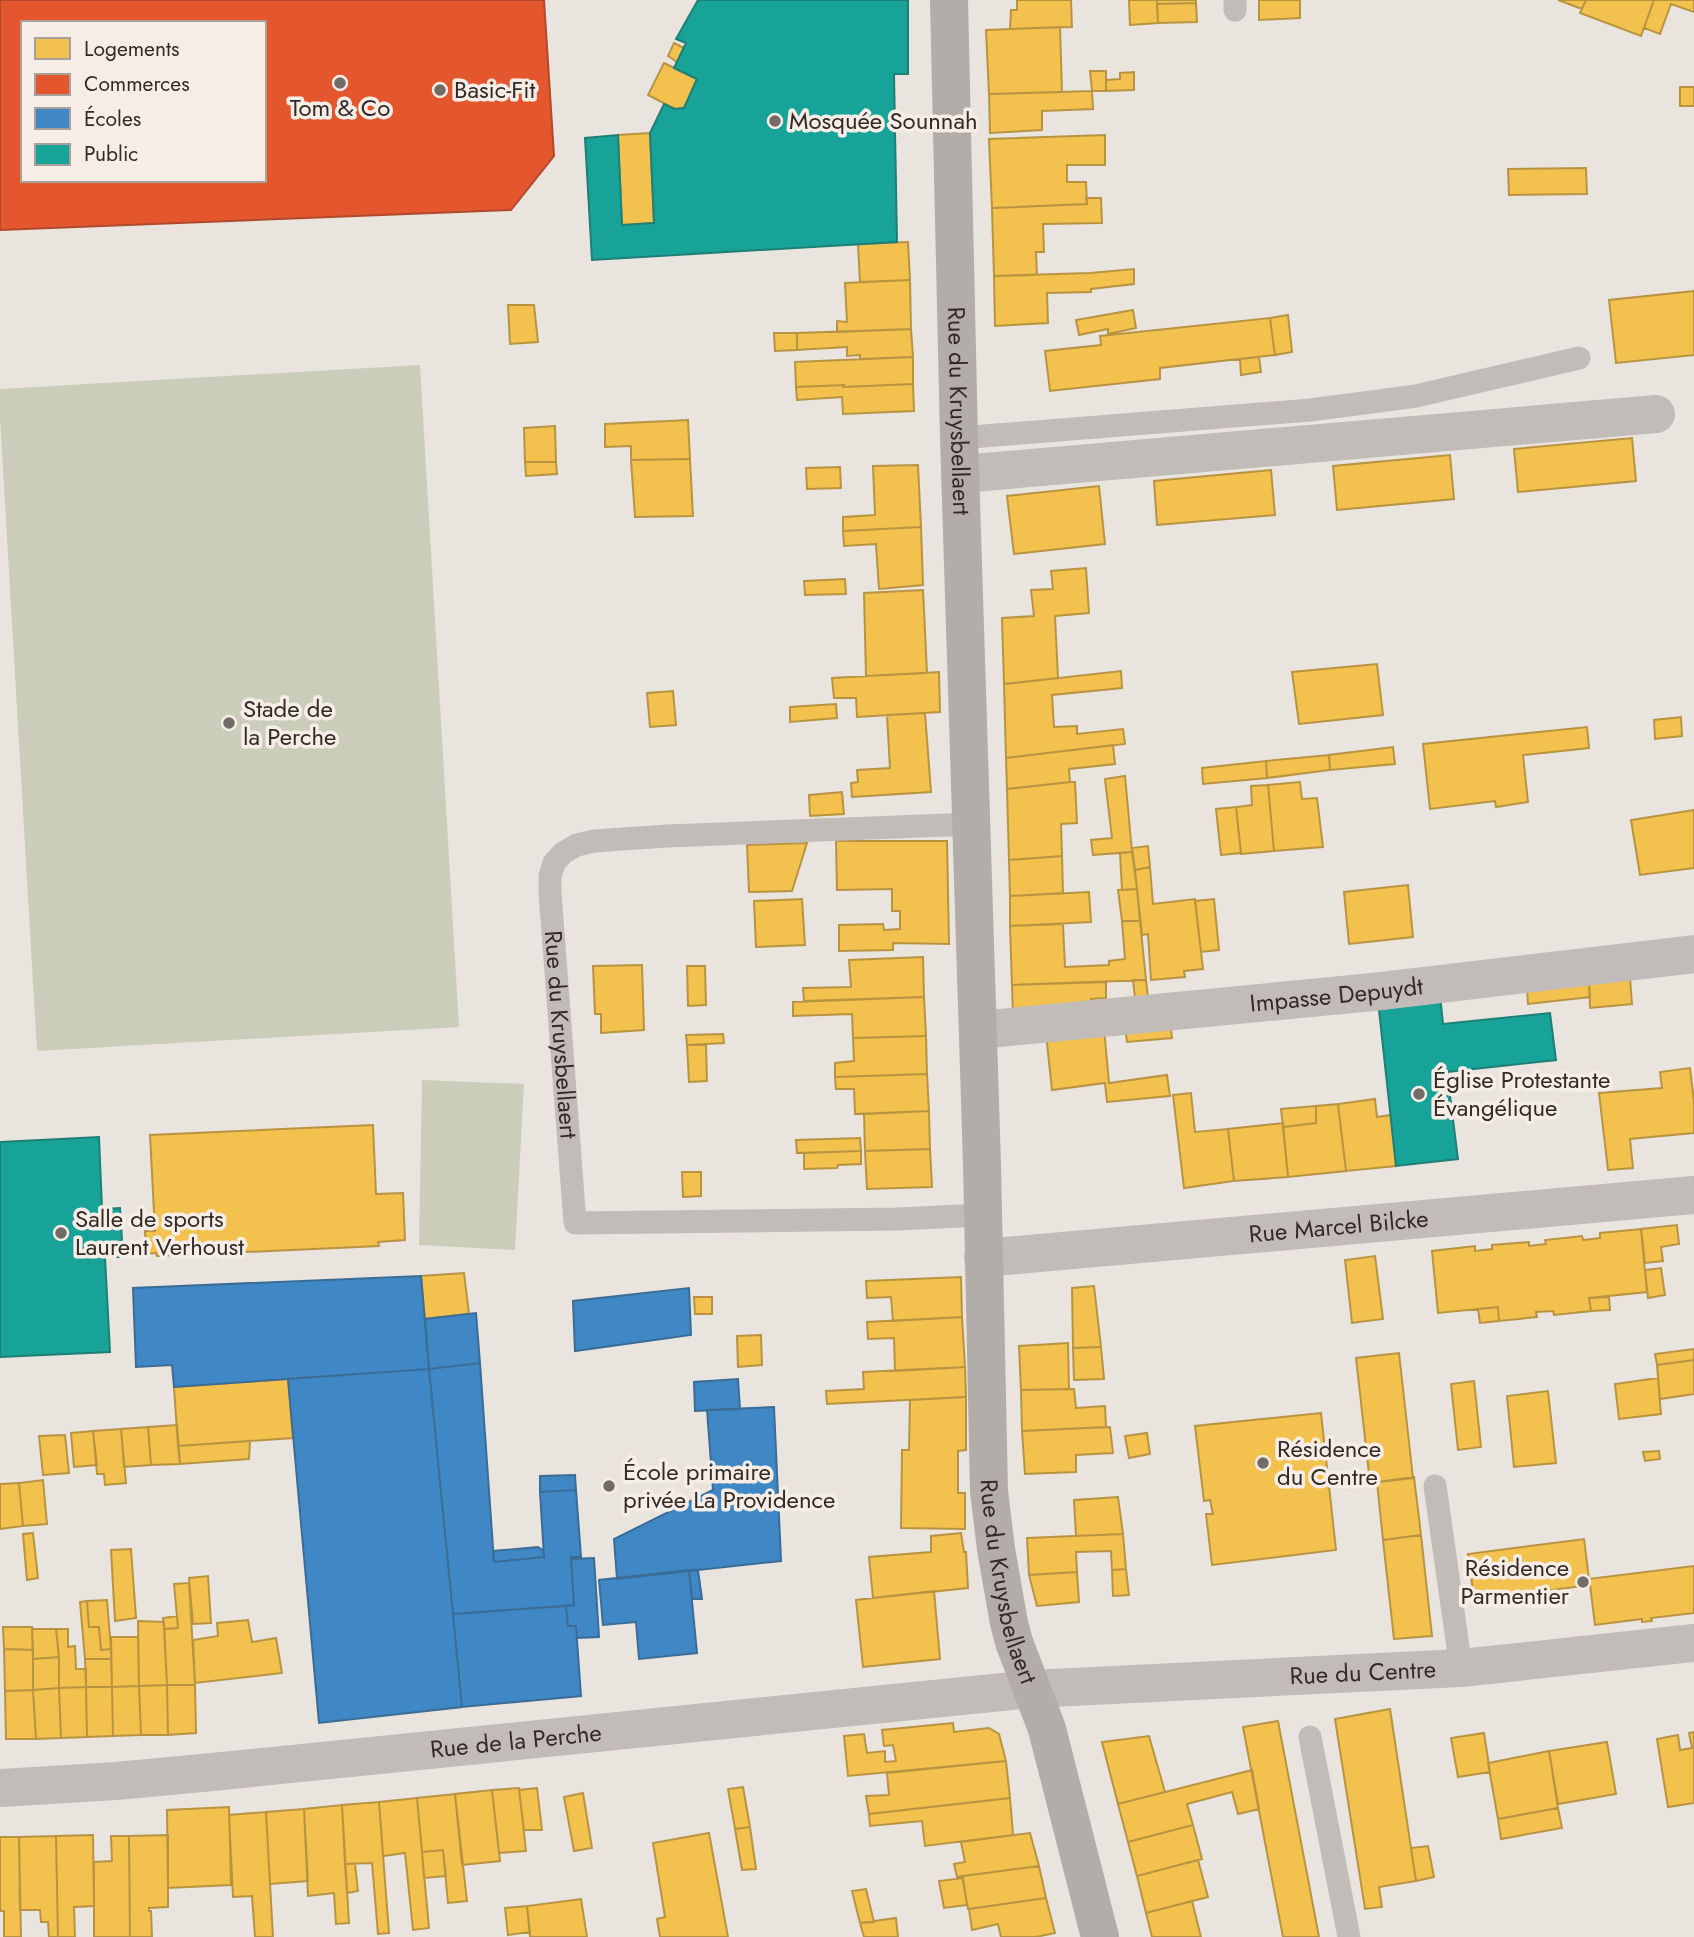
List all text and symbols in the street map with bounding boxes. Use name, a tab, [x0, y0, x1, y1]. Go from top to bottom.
legend	[21, 21, 266, 182]
text: Logements	[84, 34, 179, 64]
text: Commerces	[84, 69, 190, 99]
place label: Basic-Fit	[454, 72, 536, 107]
marker: Tom & Co	[332, 75, 348, 91]
marker: Basic-Fit	[432, 82, 448, 98]
place label: Tom & Co	[290, 90, 390, 125]
place label: Mosquée Sounnah	[789, 103, 978, 138]
text: Écoles	[84, 104, 141, 134]
marker: Mosquée Sounnah	[767, 113, 783, 129]
text: Public	[84, 139, 138, 169]
street label: Rue du Kruysbellaert	[939, 306, 979, 516]
place label: Stade de la Perche	[243, 691, 336, 754]
marker: Stade de la Perche	[221, 715, 237, 731]
street label: Rue du Kruysbellaert	[536, 929, 587, 1140]
street label: Impasse Depuydt	[1248, 968, 1425, 1021]
place label: Église Protestante Évangélique	[1433, 1062, 1610, 1125]
marker: Église Protestante Évangélique	[1411, 1086, 1427, 1102]
place label: Salle de sports Laurent Verhoust	[75, 1201, 244, 1264]
street label: Rue Marcel Bilcke	[1247, 1201, 1430, 1251]
marker: Salle de sports Laurent Verhoust	[53, 1225, 69, 1241]
place label: Résidence du Centre	[1277, 1431, 1381, 1494]
place label: École primaire privée La Providence	[623, 1454, 835, 1517]
marker: Résidence du Centre	[1255, 1455, 1271, 1471]
marker: École primaire privée La Providence	[601, 1478, 617, 1494]
street label: Rue du Kruysbellaert	[972, 1479, 1046, 1689]
place label: Résidence Parmentier	[1461, 1550, 1570, 1613]
marker: Résidence Parmentier	[1575, 1574, 1591, 1590]
street label: Rue du Centre	[1289, 1651, 1437, 1693]
street label: Rue de la Perche	[428, 1715, 603, 1767]

